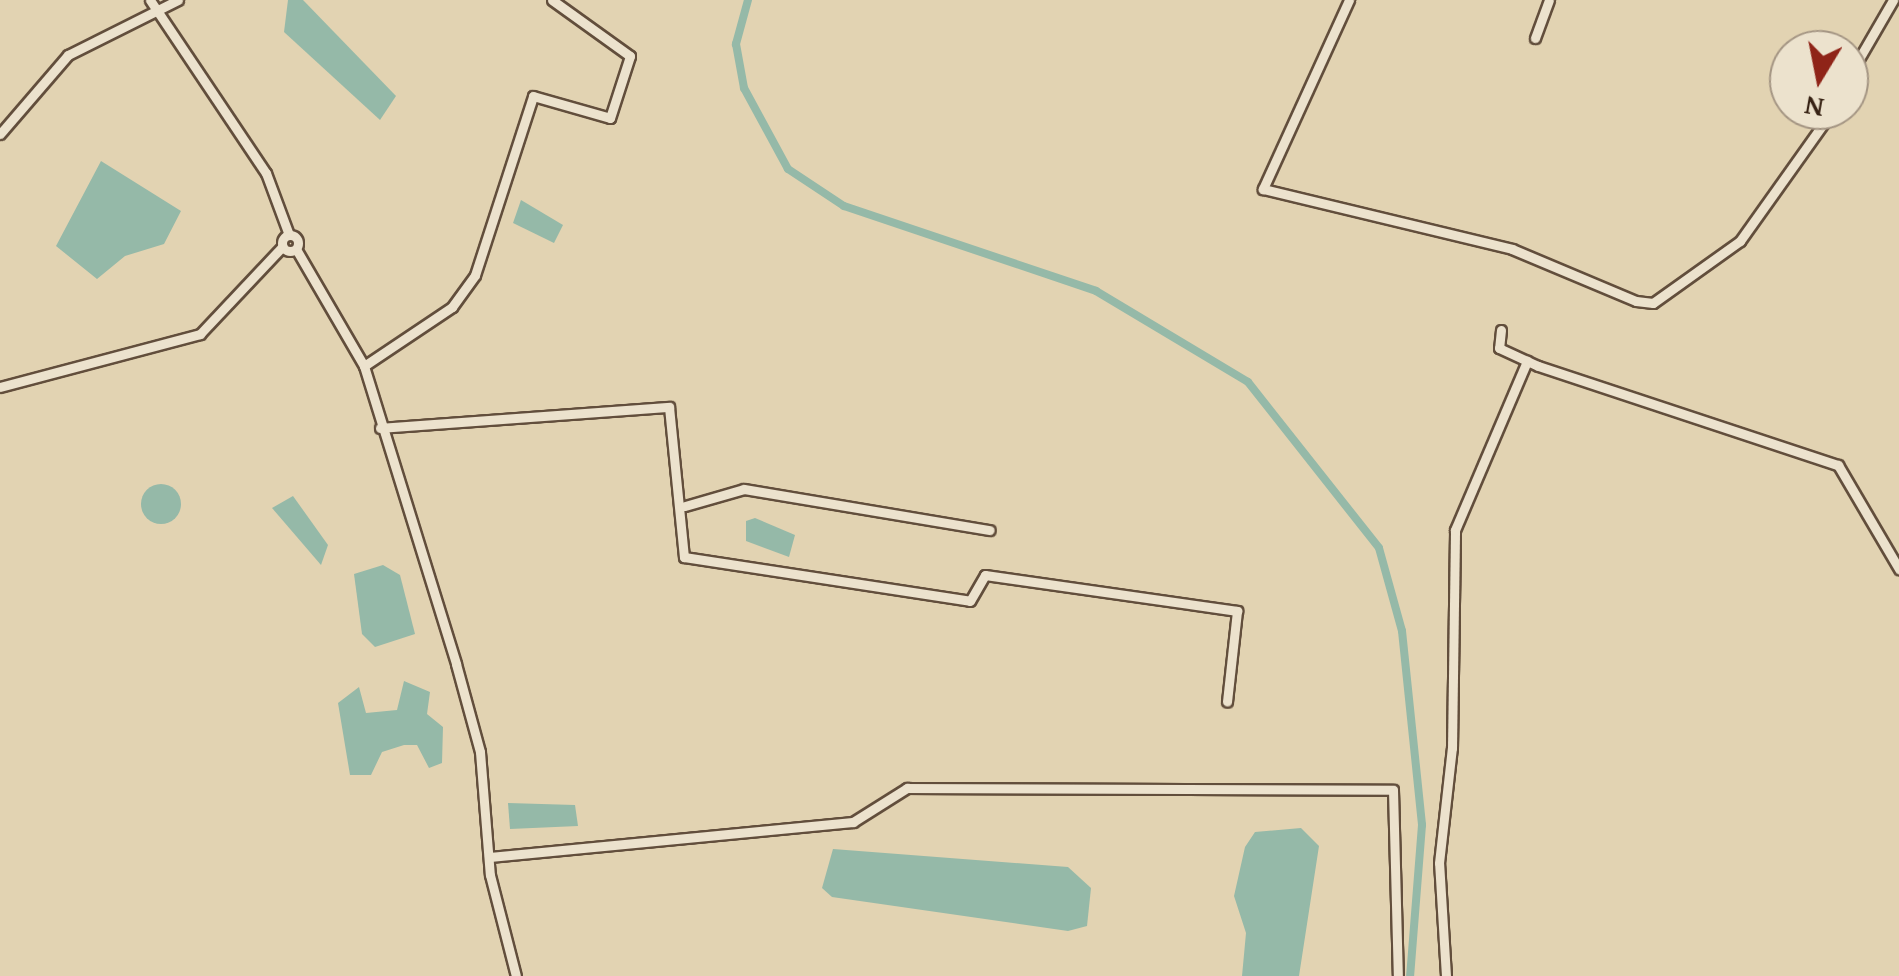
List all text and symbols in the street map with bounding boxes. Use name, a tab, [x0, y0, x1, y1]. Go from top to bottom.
north arrow	[1769, 30, 1869, 130]
text: N	[1801, 86, 1827, 130]

